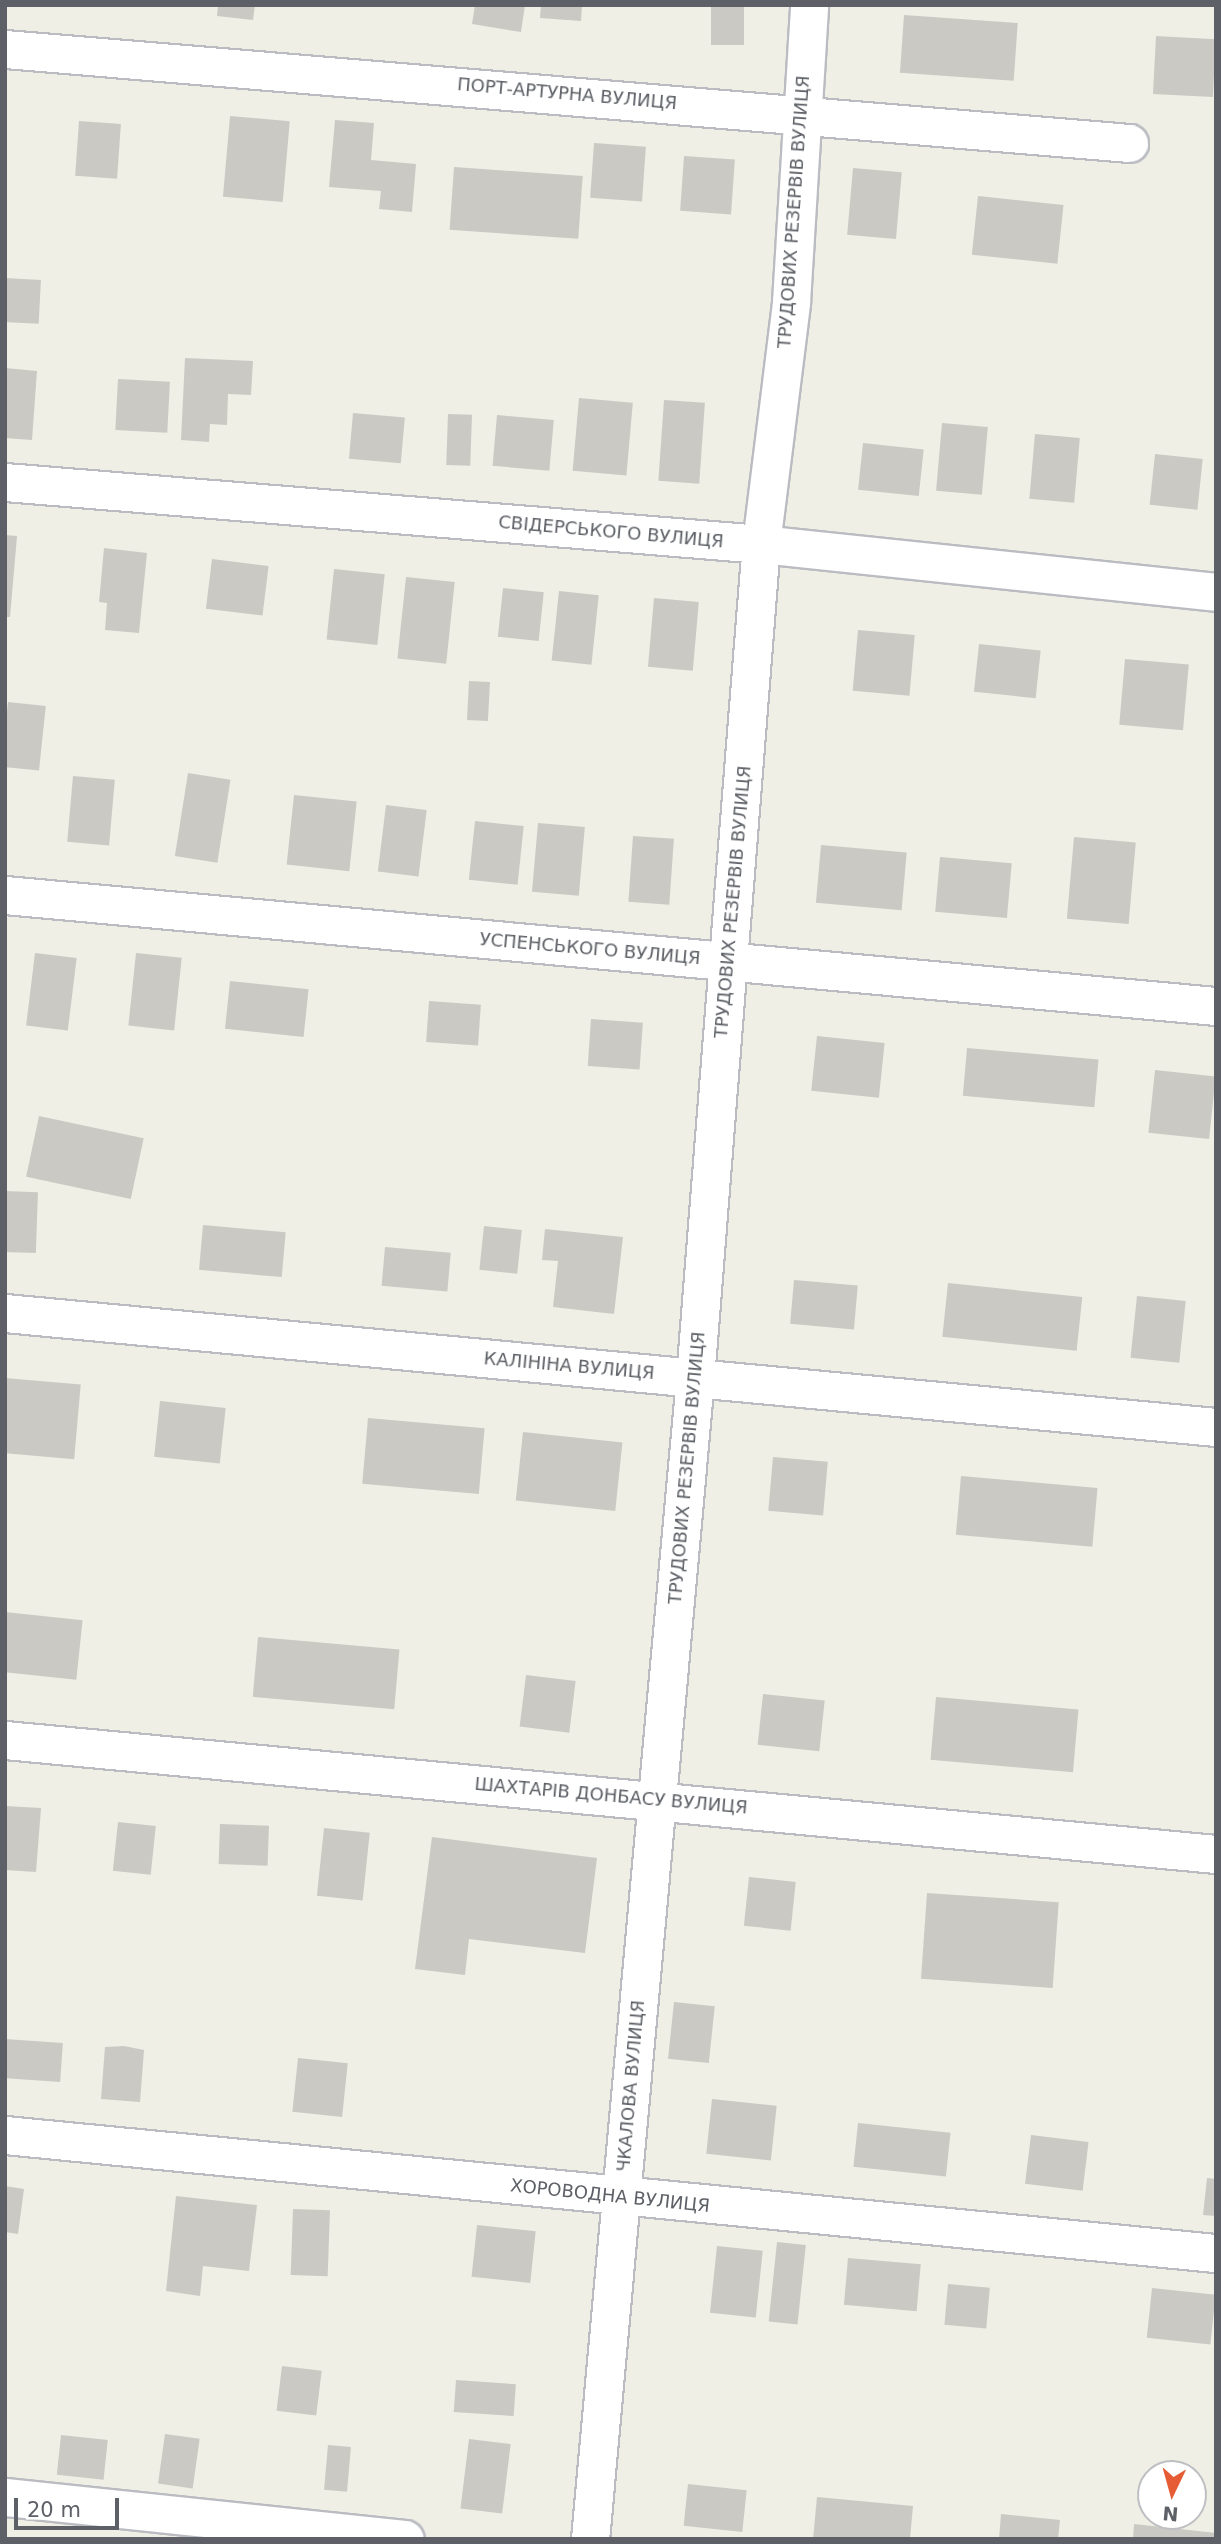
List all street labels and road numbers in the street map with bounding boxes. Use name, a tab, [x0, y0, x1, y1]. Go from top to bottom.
street label: ПОРТ-АРТУРНА ВУЛИЦЯ	[456, 74, 678, 114]
street label: ТРУДОВИХ РЕЗЕРВІВ ВУЛИЦЯ	[774, 75, 814, 349]
street label: СВІДЕРСЬКОГО ВУЛИЦЯ	[497, 511, 725, 553]
street label: ТРУДОВИХ РЕЗЕРВІВ ВУЛИЦЯ	[710, 765, 756, 1039]
street label: УСПЕНСЬКОГО ВУЛИЦЯ	[479, 929, 701, 969]
street label: ТРУДОВИХ РЕЗЕРВІВ ВУЛИЦЯ	[664, 1331, 710, 1605]
street label: КАЛІНІНА ВУЛИЦЯ	[483, 1348, 655, 1384]
street label: ШАХТАРІВ ДОНБАСУ ВУЛИЦЯ	[474, 1773, 748, 1819]
street label: ЧКАЛОВА ВУЛИЦЯ	[613, 1999, 649, 2173]
street label: ХОРОВОДНА ВУЛИЦЯ	[509, 2175, 711, 2217]

